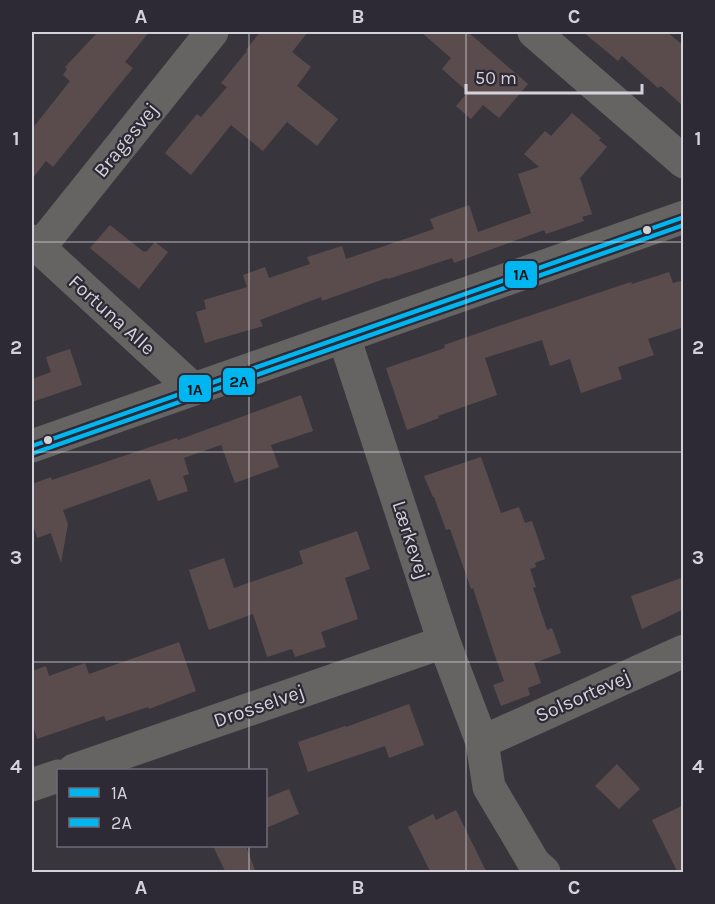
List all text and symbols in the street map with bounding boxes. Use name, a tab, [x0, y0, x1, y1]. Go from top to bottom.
text: A	[135, 5, 148, 28]
text: B	[352, 5, 364, 28]
text: C	[568, 5, 580, 28]
scale bar	[466, 57, 642, 95]
text: 50 m	[475, 67, 517, 89]
street label: Bragesvej	[89, 98, 163, 182]
text: 1	[12, 127, 20, 150]
text: 1	[694, 127, 702, 150]
unlabelled marker	[641, 224, 653, 236]
line badge: 1A	[504, 260, 538, 289]
text: 1A	[513, 265, 529, 284]
street label: Fortuna Alle	[64, 270, 160, 360]
text: 2	[10, 336, 22, 359]
text: 2	[692, 336, 704, 359]
line badge: 2A	[222, 367, 256, 396]
text: 2A	[229, 372, 249, 391]
line badge: 1A	[178, 374, 212, 403]
text: 1A	[187, 380, 203, 399]
unlabelled marker	[42, 434, 54, 446]
street label: Lærkevej	[387, 498, 435, 582]
text: 3	[10, 546, 22, 569]
text: 3	[692, 546, 704, 569]
street label: Solsortevej	[532, 665, 634, 727]
street label: Drosselvej	[210, 680, 308, 732]
text: 4	[10, 755, 22, 778]
text: 4	[692, 755, 704, 778]
legend	[57, 769, 267, 847]
text: 1A	[111, 782, 127, 804]
text: 2A	[111, 812, 132, 834]
text: A	[135, 876, 148, 899]
text: B	[352, 876, 364, 899]
text: C	[568, 876, 580, 899]

